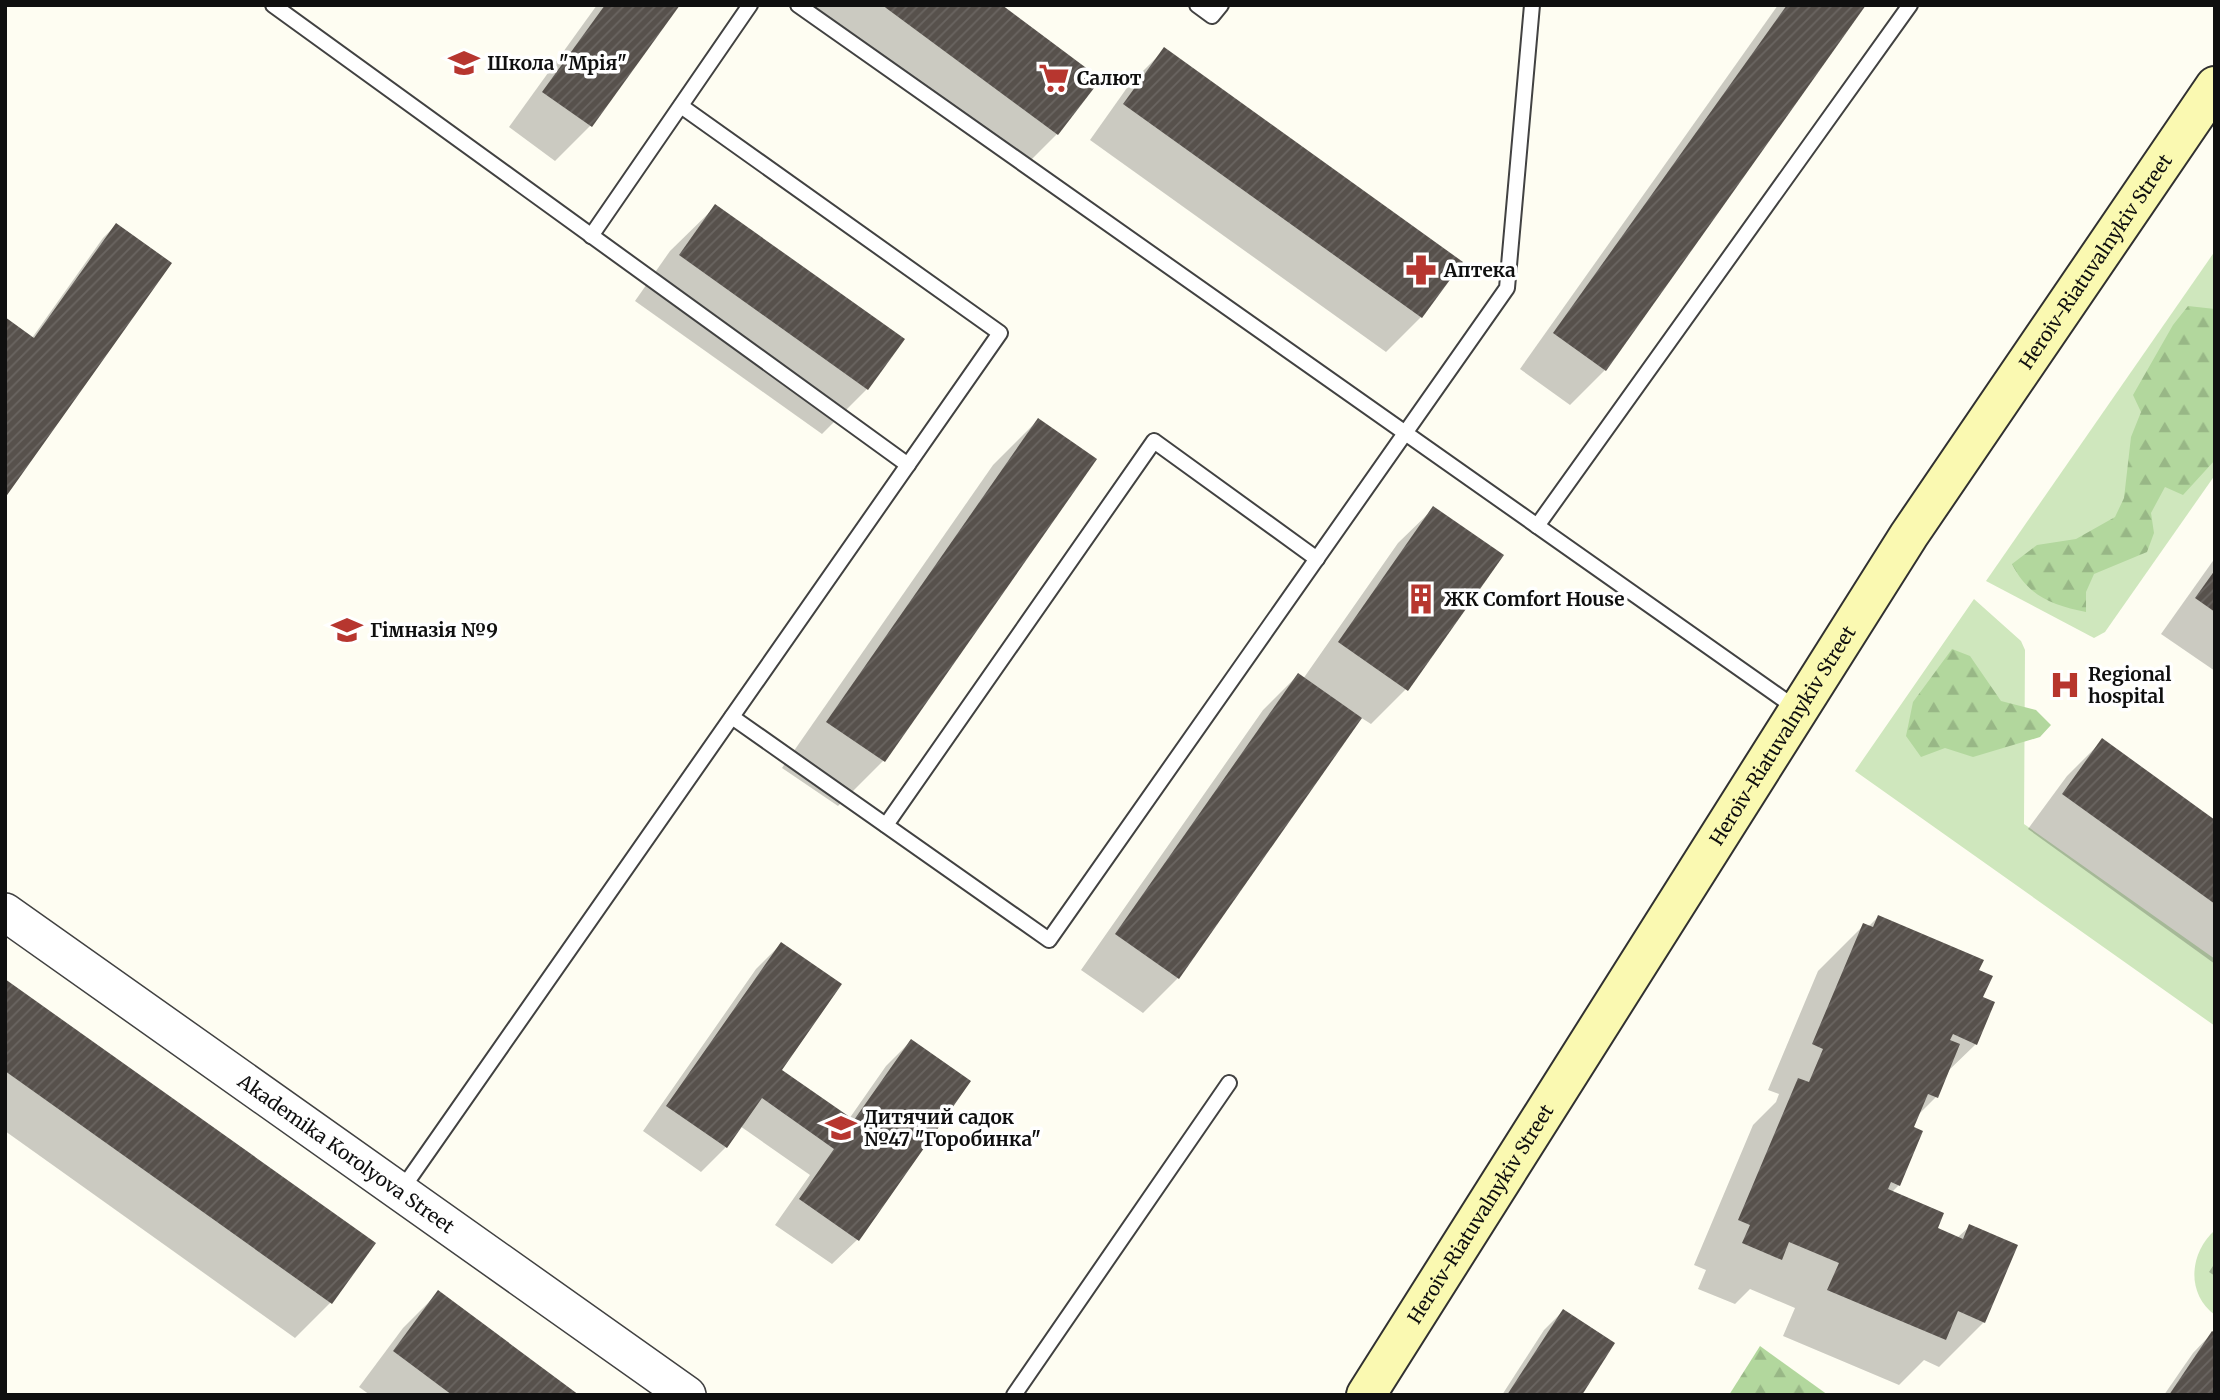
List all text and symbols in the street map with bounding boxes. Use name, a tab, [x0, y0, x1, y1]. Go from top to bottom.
school or university icon: Школа "Мрія"	[447, 46, 481, 80]
place label: Школа "Мрія"	[487, 51, 627, 75]
supermarket icon: Салют	[1037, 61, 1071, 95]
place label: Салют	[1077, 66, 1142, 90]
street label: Heroiv-Riatuvalnykiv Street	[2014, 149, 2177, 374]
pharmacy icon: Аптека	[1404, 253, 1438, 287]
place label: Аптека	[1443, 258, 1516, 282]
building icon: ЖК Comfort House	[1404, 582, 1438, 616]
place label: ЖК Comfort House	[1444, 587, 1624, 611]
school or university icon: Гімназія №9	[330, 613, 364, 647]
place label: Гімназія №9	[370, 618, 498, 642]
street label: Heroiv-Riatuvalnykiv Street	[1704, 621, 1861, 850]
place label: Regional hospital	[2088, 662, 2171, 708]
hospital icon: Regional hospital	[2048, 668, 2082, 702]
street label: Akademika Korolyova Street	[232, 1068, 459, 1239]
street label: Heroiv-Riatuvalnykiv Street	[1402, 1099, 1559, 1328]
place label: Дитячий садок №47 "Горобинка"	[864, 1105, 1041, 1151]
school or university icon: Дитячий садок №47 "Горобинка"	[824, 1111, 858, 1145]

